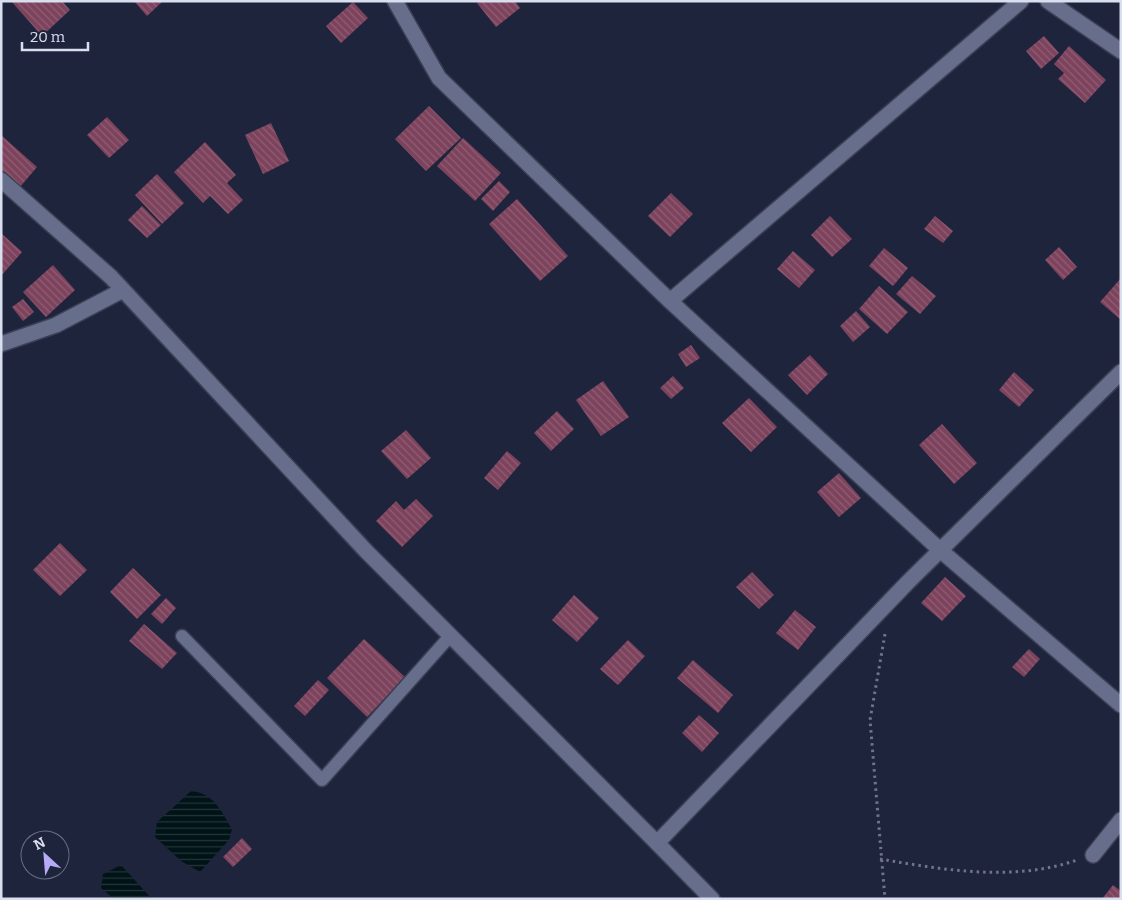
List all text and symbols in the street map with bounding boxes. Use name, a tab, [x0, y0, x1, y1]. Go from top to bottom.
scale bar	[22, 20, 89, 52]
text: 20 m	[30, 28, 66, 46]
north arrow	[20, 830, 70, 880]
text: N	[31, 834, 48, 854]

